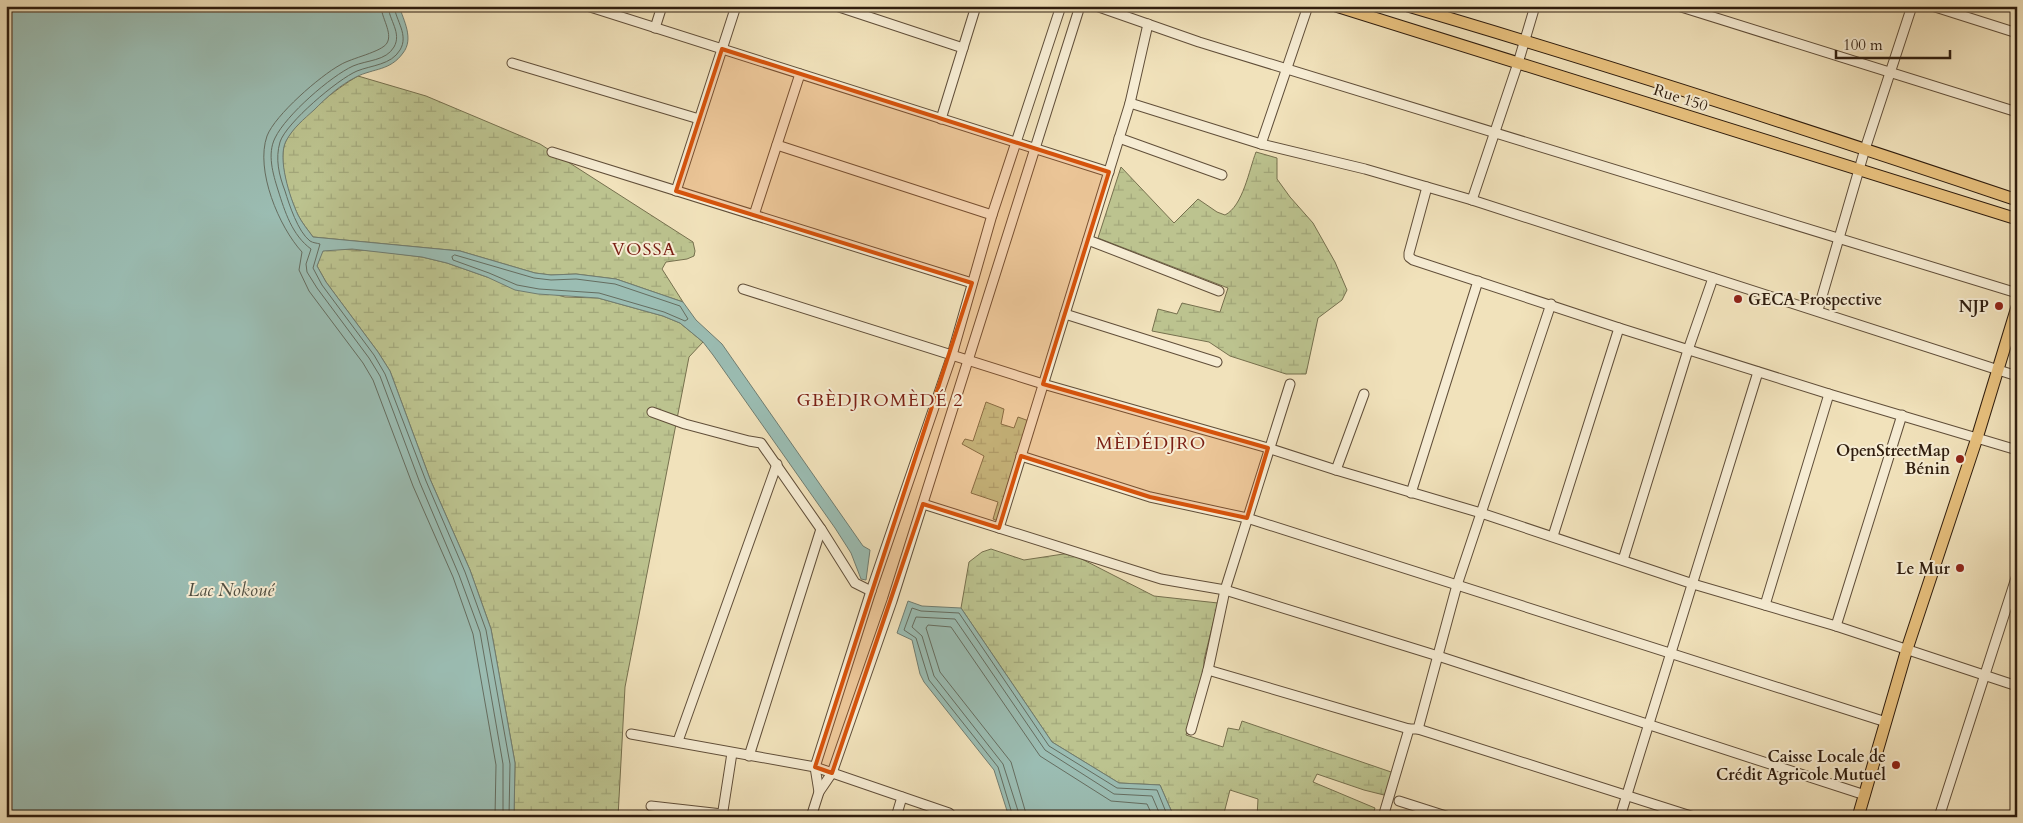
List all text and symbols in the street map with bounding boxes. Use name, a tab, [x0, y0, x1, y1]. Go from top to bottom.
scale bar	[1836, 28, 1949, 60]
text: 100 m	[1843, 35, 1883, 55]
street label: Rue 150	[1651, 79, 1711, 117]
district label: VOSSA	[612, 237, 676, 262]
place label: GECA Prospective	[1748, 289, 1882, 311]
marker: GECA Prospective	[1732, 293, 1744, 305]
place label: NJP	[1959, 296, 1989, 318]
marker: NJP	[1993, 300, 2005, 312]
district label: GBÈDJROMÈDÉ 2	[796, 388, 964, 413]
district label: MÈDÉDJRO	[1096, 431, 1206, 456]
place label: OpenStreetMap Bénin	[1836, 440, 1951, 480]
marker: OpenStreetMap Bénin	[1954, 453, 1966, 465]
place label: Le Mur	[1896, 558, 1951, 580]
marker: Le Mur	[1954, 562, 1966, 574]
water label: Lac Nokoué	[188, 578, 275, 603]
place label: Caisse Locale de Crédit Agricole Mutuel	[1716, 746, 1886, 786]
marker: Caisse Locale de Crédit Agricole Mutuel	[1890, 759, 1902, 771]

